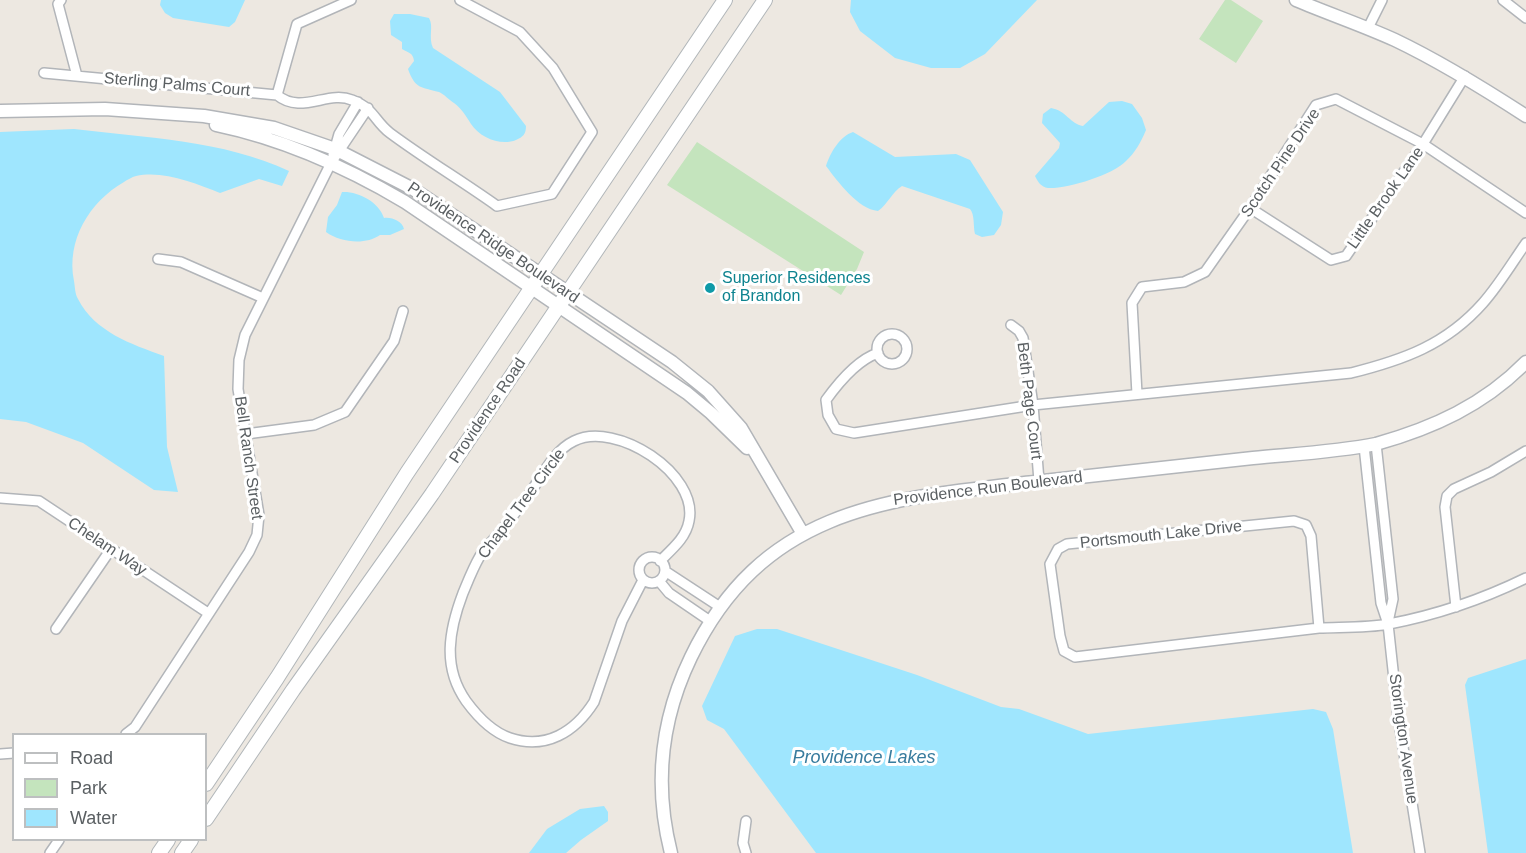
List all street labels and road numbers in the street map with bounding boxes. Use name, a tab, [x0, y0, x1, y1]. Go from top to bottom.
street label: Sterling Palms Court	[103, 69, 251, 101]
street label: Scotch Pine Drive	[1237, 105, 1325, 221]
street label: Little Brook Lane	[1344, 143, 1428, 253]
street label: Providence Ridge Boulevard	[404, 178, 582, 308]
street label: Beth Page Court	[1012, 341, 1046, 461]
street label: Providence Road	[446, 355, 530, 467]
street label: Bell Ranch Street	[230, 395, 266, 521]
street label: Chapel Tree Circle	[474, 445, 570, 563]
street label: Providence Run Boulevard	[892, 468, 1084, 510]
street label: Chelam Way	[64, 514, 150, 580]
street label: Portsmouth Lake Drive	[1079, 517, 1243, 553]
street label: Storington Avenue	[1384, 673, 1422, 805]

